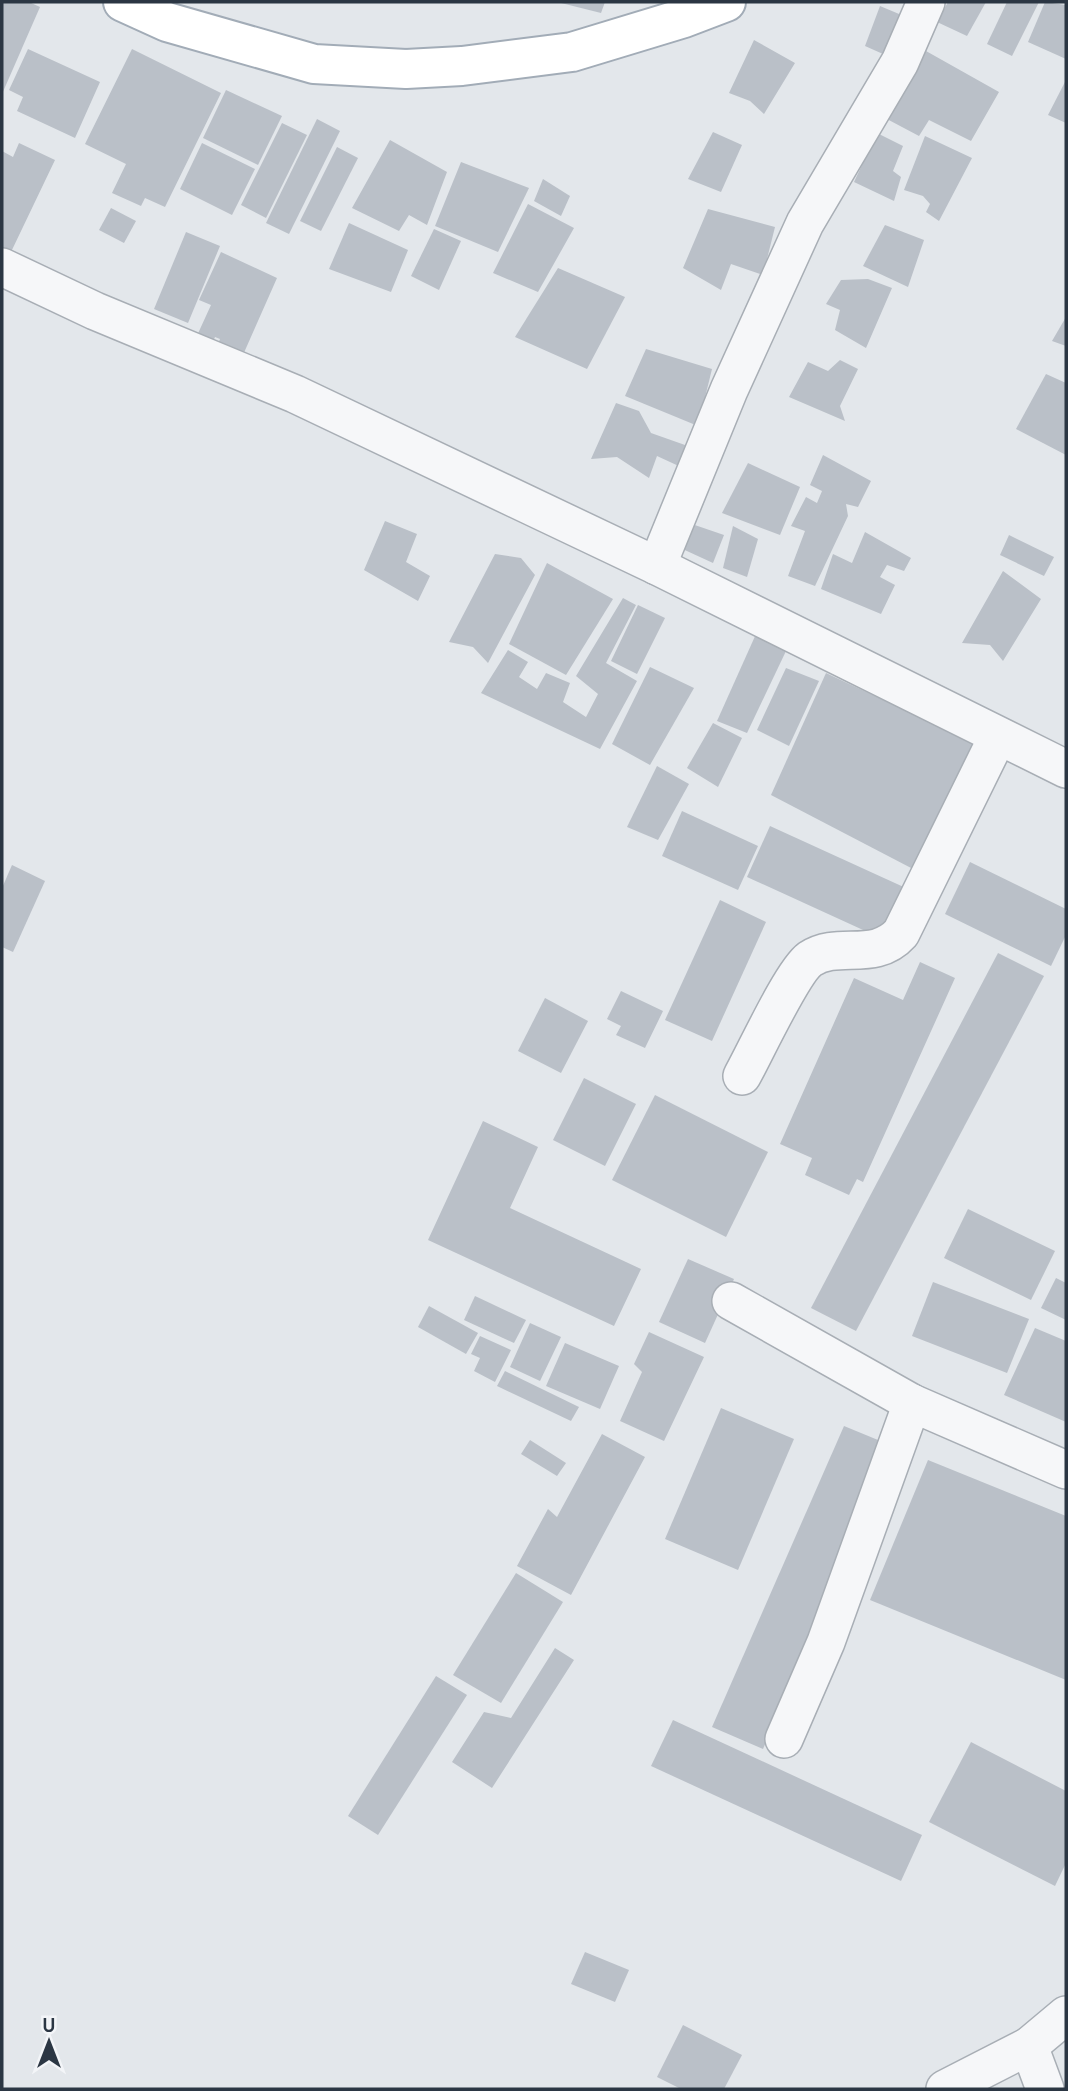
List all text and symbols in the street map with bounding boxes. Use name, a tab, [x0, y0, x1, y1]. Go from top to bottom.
north arrow	[14, 2007, 84, 2077]
text: U	[43, 2013, 55, 2038]

